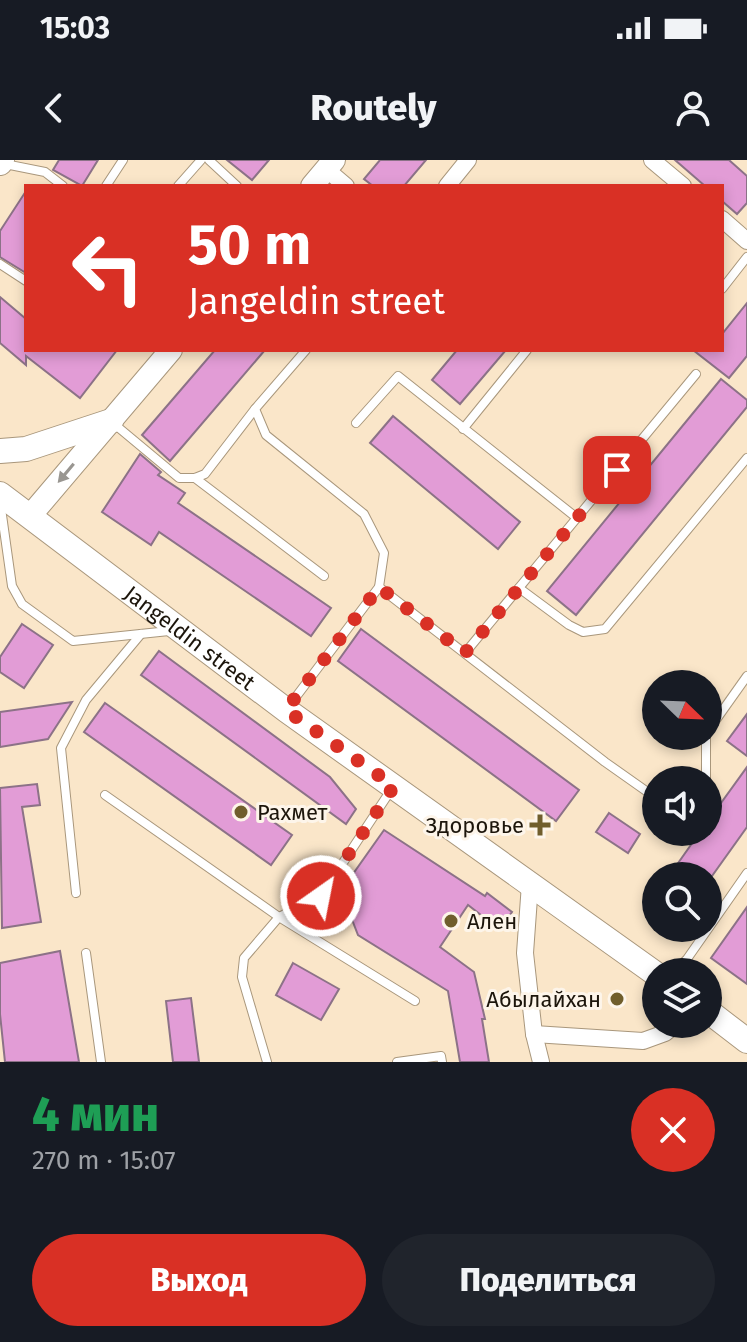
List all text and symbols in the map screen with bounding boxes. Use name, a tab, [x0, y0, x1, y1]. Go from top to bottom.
text: 15:03	[40, 10, 110, 46]
icon: back	[32, 86, 76, 130]
text: Routely	[310, 86, 437, 130]
icon: person	[671, 86, 715, 130]
text: 50 m	[188, 212, 311, 279]
icon: left	[56, 216, 160, 320]
text: Jangeldin street	[188, 280, 445, 324]
pin	[583, 436, 651, 504]
icon: arrive	[595, 448, 639, 492]
one-way arrow	[58, 463, 75, 483]
street label: Jangeldin street	[119, 580, 261, 696]
north arrow	[642, 670, 722, 750]
map controls	[642, 670, 722, 1038]
button: sound	[642, 766, 722, 846]
place label: Рахмет	[257, 799, 327, 826]
marker: Рахмет	[232, 803, 250, 821]
place label: Здоровье	[426, 812, 524, 839]
marker: Здоровье	[531, 816, 549, 834]
position arrow	[279, 854, 363, 938]
button: search	[642, 862, 722, 942]
place label: Ален	[467, 908, 517, 935]
marker: Ален	[442, 912, 460, 930]
button: layers	[642, 958, 722, 1038]
place label: Абылайхан	[486, 986, 601, 1013]
marker: Абылайхан	[608, 990, 626, 1008]
text: 4 мин	[32, 1086, 159, 1144]
button: close	[631, 1088, 715, 1172]
text: 270 m · 15:07	[32, 1145, 176, 1176]
button: Выход	[32, 1234, 366, 1326]
button: Поделиться	[382, 1234, 715, 1326]

